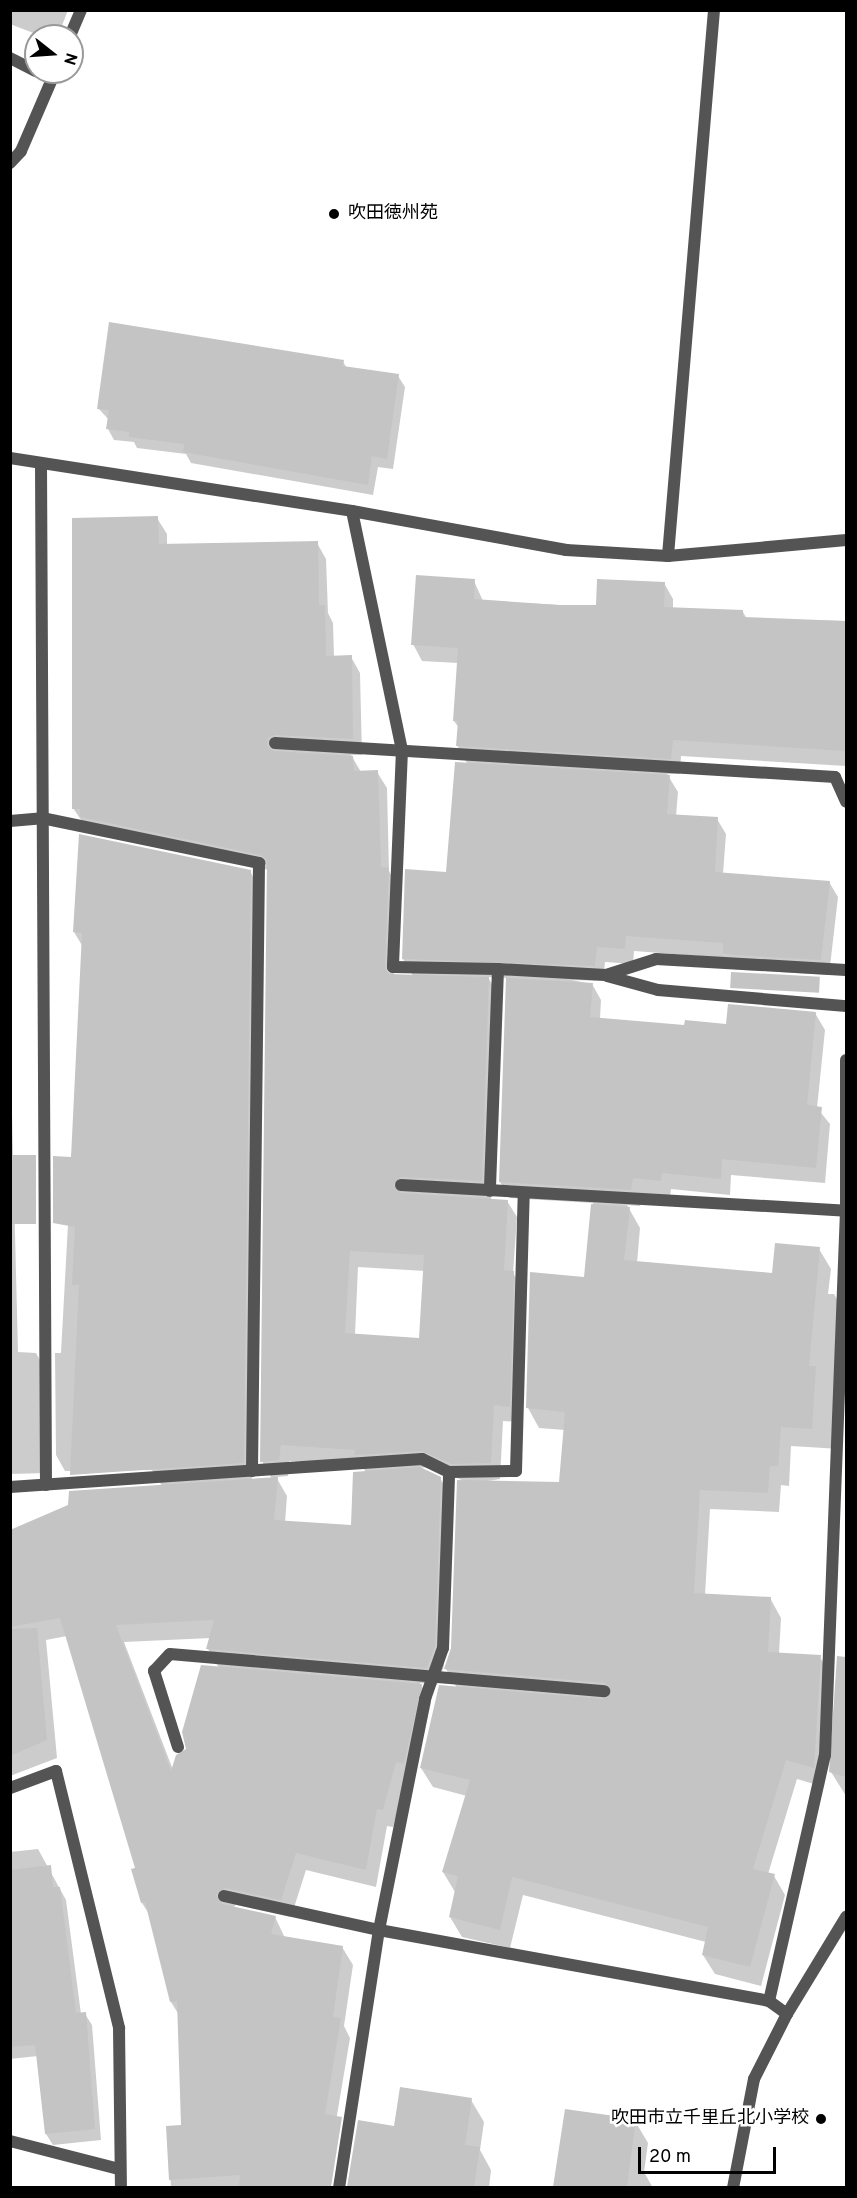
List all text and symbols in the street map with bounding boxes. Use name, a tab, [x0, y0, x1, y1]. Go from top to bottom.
north arrow	[24, 24, 84, 84]
text: N	[58, 50, 81, 67]
place label: 吹田徳州苑	[348, 203, 438, 225]
marker: 吹田徳州苑	[325, 205, 343, 223]
place label: 吹田市立千里丘北小学校	[611, 2108, 809, 2130]
marker: 吹田市立千里丘北小学校	[814, 2112, 828, 2126]
scale bar	[641, 2135, 779, 2173]
text: 20 m	[649, 2146, 691, 2169]

